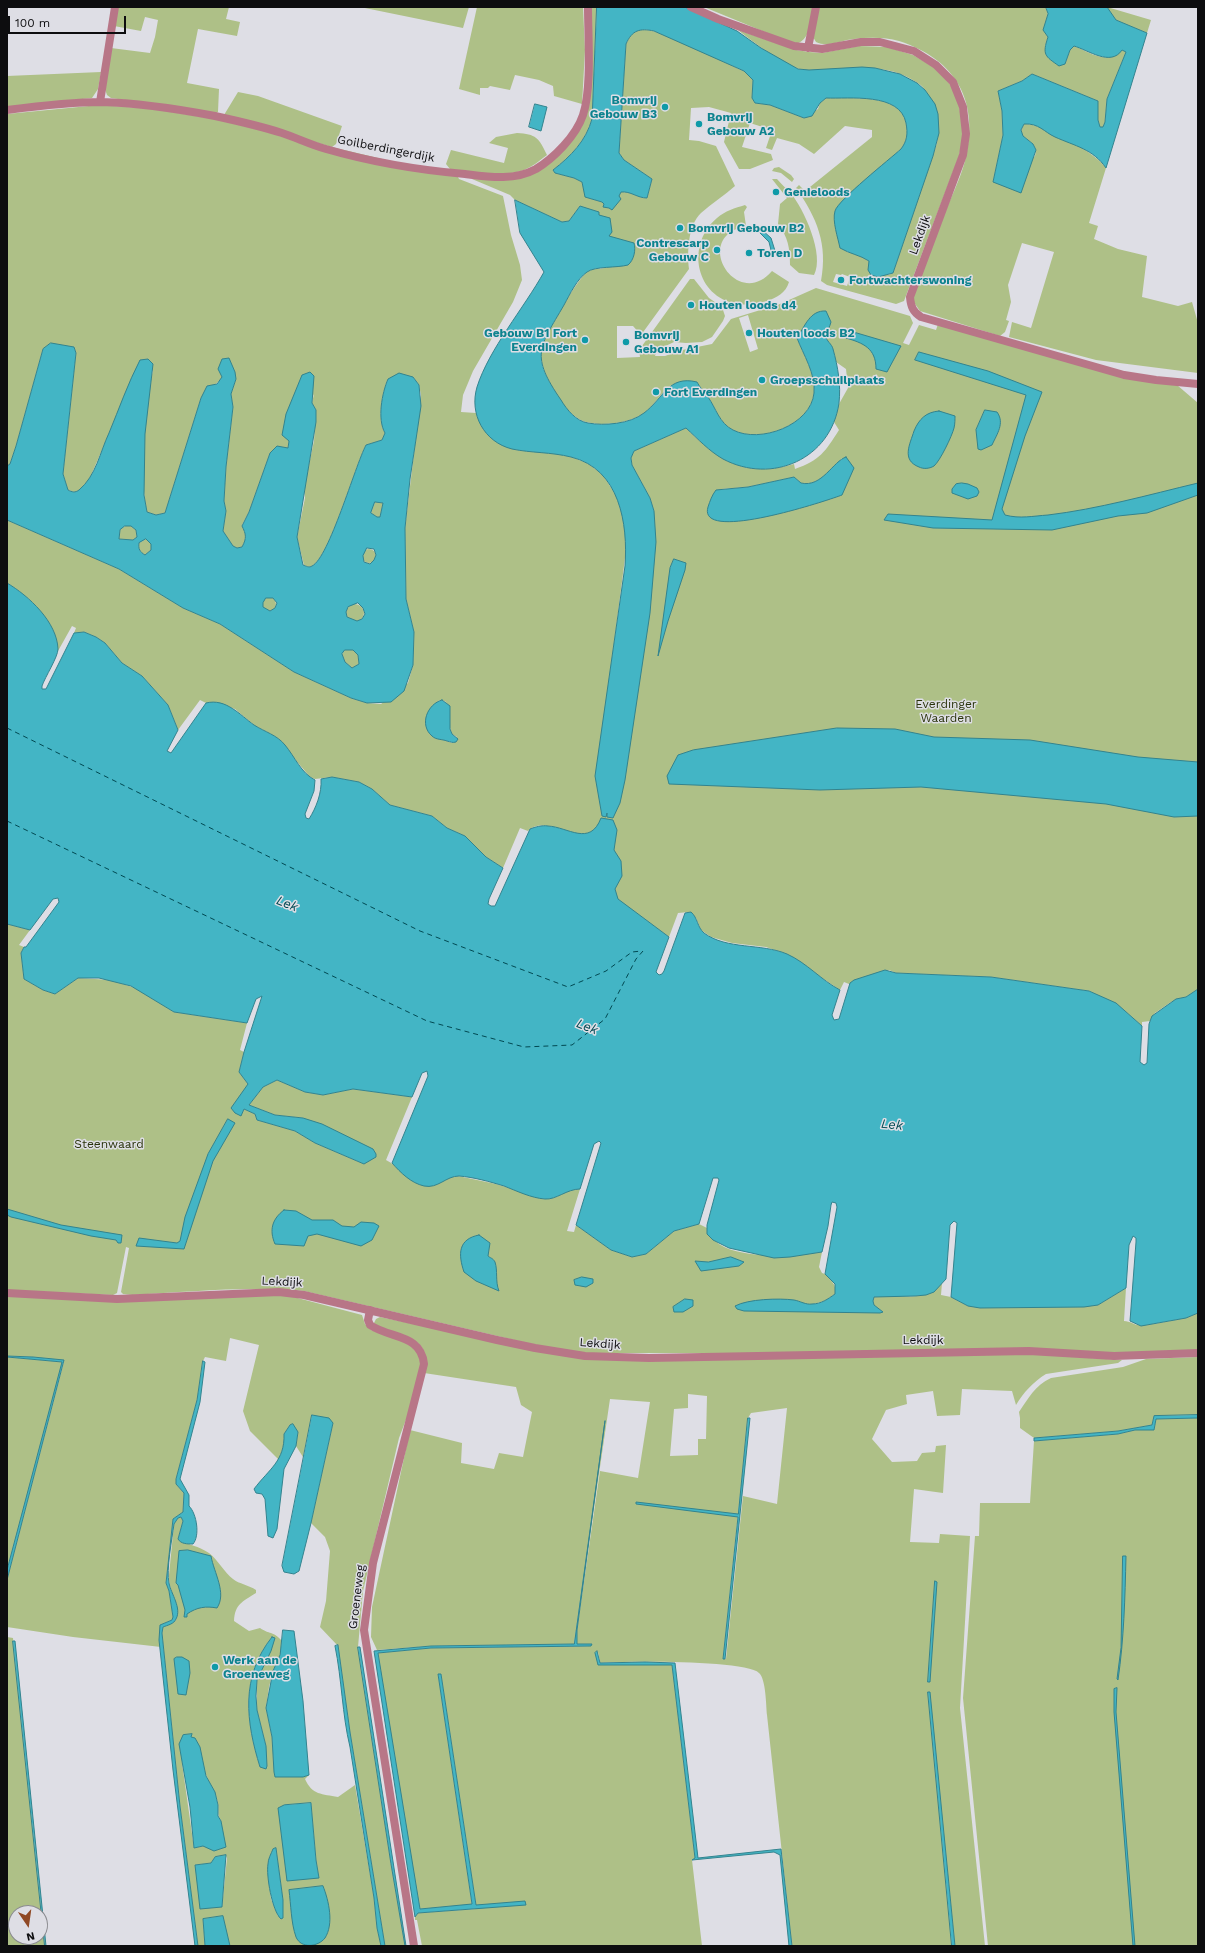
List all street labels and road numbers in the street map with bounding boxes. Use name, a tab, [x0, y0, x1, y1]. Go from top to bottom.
street label: Goilberdingerdijk	[336, 133, 436, 165]
street label: Lekdijk	[906, 213, 934, 257]
street label: Lekdijk	[261, 1274, 303, 1290]
street label: Lekdijk	[902, 1333, 944, 1347]
street label: Lekdijk	[579, 1335, 621, 1353]
street label: Groeneweg	[346, 1564, 368, 1630]

